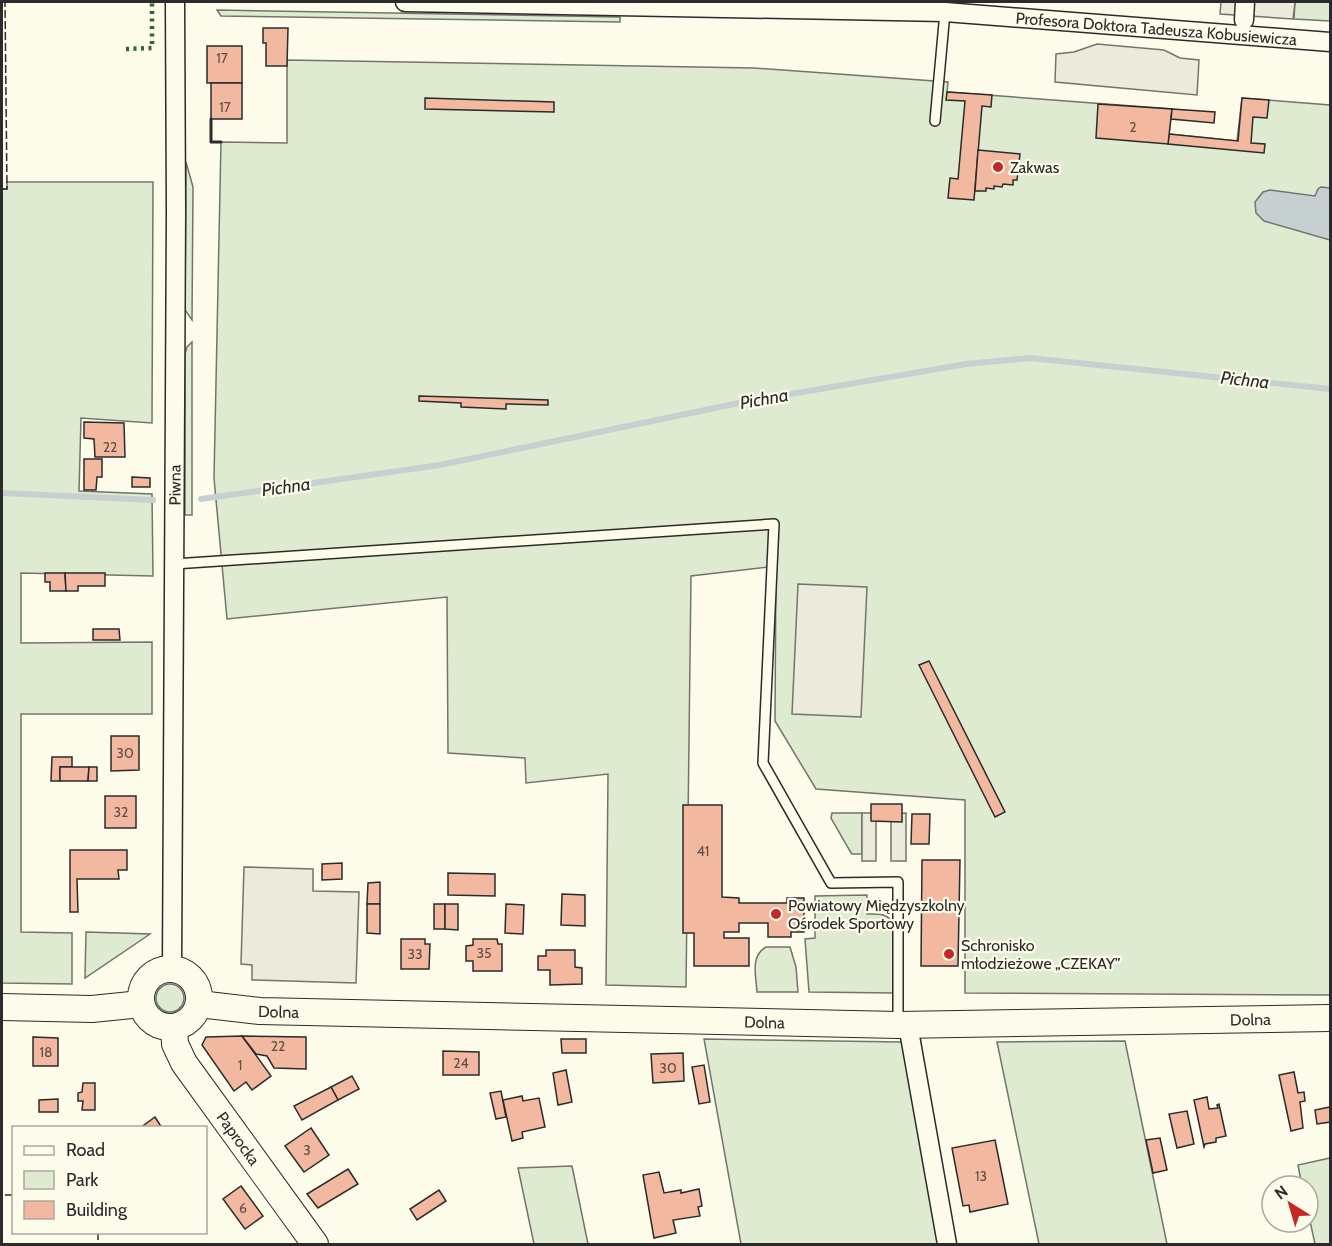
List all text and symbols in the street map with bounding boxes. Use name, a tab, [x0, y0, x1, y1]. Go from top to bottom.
street label: Profesora Doktora Tadeusza Kobusiewicza	[1015, 9, 1298, 49]
house number: 17	[216, 49, 228, 67]
house number: 17	[219, 98, 231, 116]
house number: 2	[1129, 118, 1137, 136]
place label: Zakwas	[1010, 158, 1060, 177]
marker: Zakwas	[991, 160, 1005, 174]
water label: Pichna	[1219, 366, 1271, 394]
water label: Pichna	[738, 384, 790, 414]
house number: 22	[103, 438, 117, 456]
street label: Piwna	[165, 464, 185, 505]
water label: Pichna	[260, 473, 312, 501]
house number: 30	[116, 744, 134, 762]
house number: 32	[114, 803, 128, 821]
house number: 41	[697, 842, 709, 860]
place label: Powiatowy Międzyszkolny Ośrodek Sportowy	[788, 896, 965, 933]
marker: Powiatowy Międzyszkolny Ośrodek Sportowy	[769, 907, 783, 921]
place label: Schronisko młodzieżowe „CZEKAY”	[961, 936, 1121, 973]
house number: 35	[476, 944, 492, 962]
house number: 33	[407, 945, 423, 963]
marker: Schronisko młodzieżowe „CZEKAY”	[942, 947, 956, 961]
street label: Dolna	[258, 1002, 299, 1022]
street label: Dolna	[1230, 1010, 1271, 1030]
street label: Dolna	[744, 1013, 785, 1033]
house number: 22	[271, 1037, 285, 1055]
house number: 18	[39, 1043, 53, 1061]
house number: 24	[453, 1054, 469, 1072]
house number: 1	[238, 1056, 242, 1074]
house number: 30	[659, 1059, 677, 1077]
street label: Paprocka	[212, 1108, 264, 1169]
legend	[12, 1126, 207, 1234]
text: Road	[66, 1139, 105, 1161]
house number: 3	[303, 1141, 311, 1159]
house number: 13	[975, 1167, 987, 1185]
text: Park	[66, 1169, 99, 1191]
north arrow	[1260, 1174, 1320, 1234]
text: N	[1271, 1181, 1292, 1203]
text: Building	[66, 1199, 128, 1221]
house number: 6	[239, 1199, 247, 1217]

